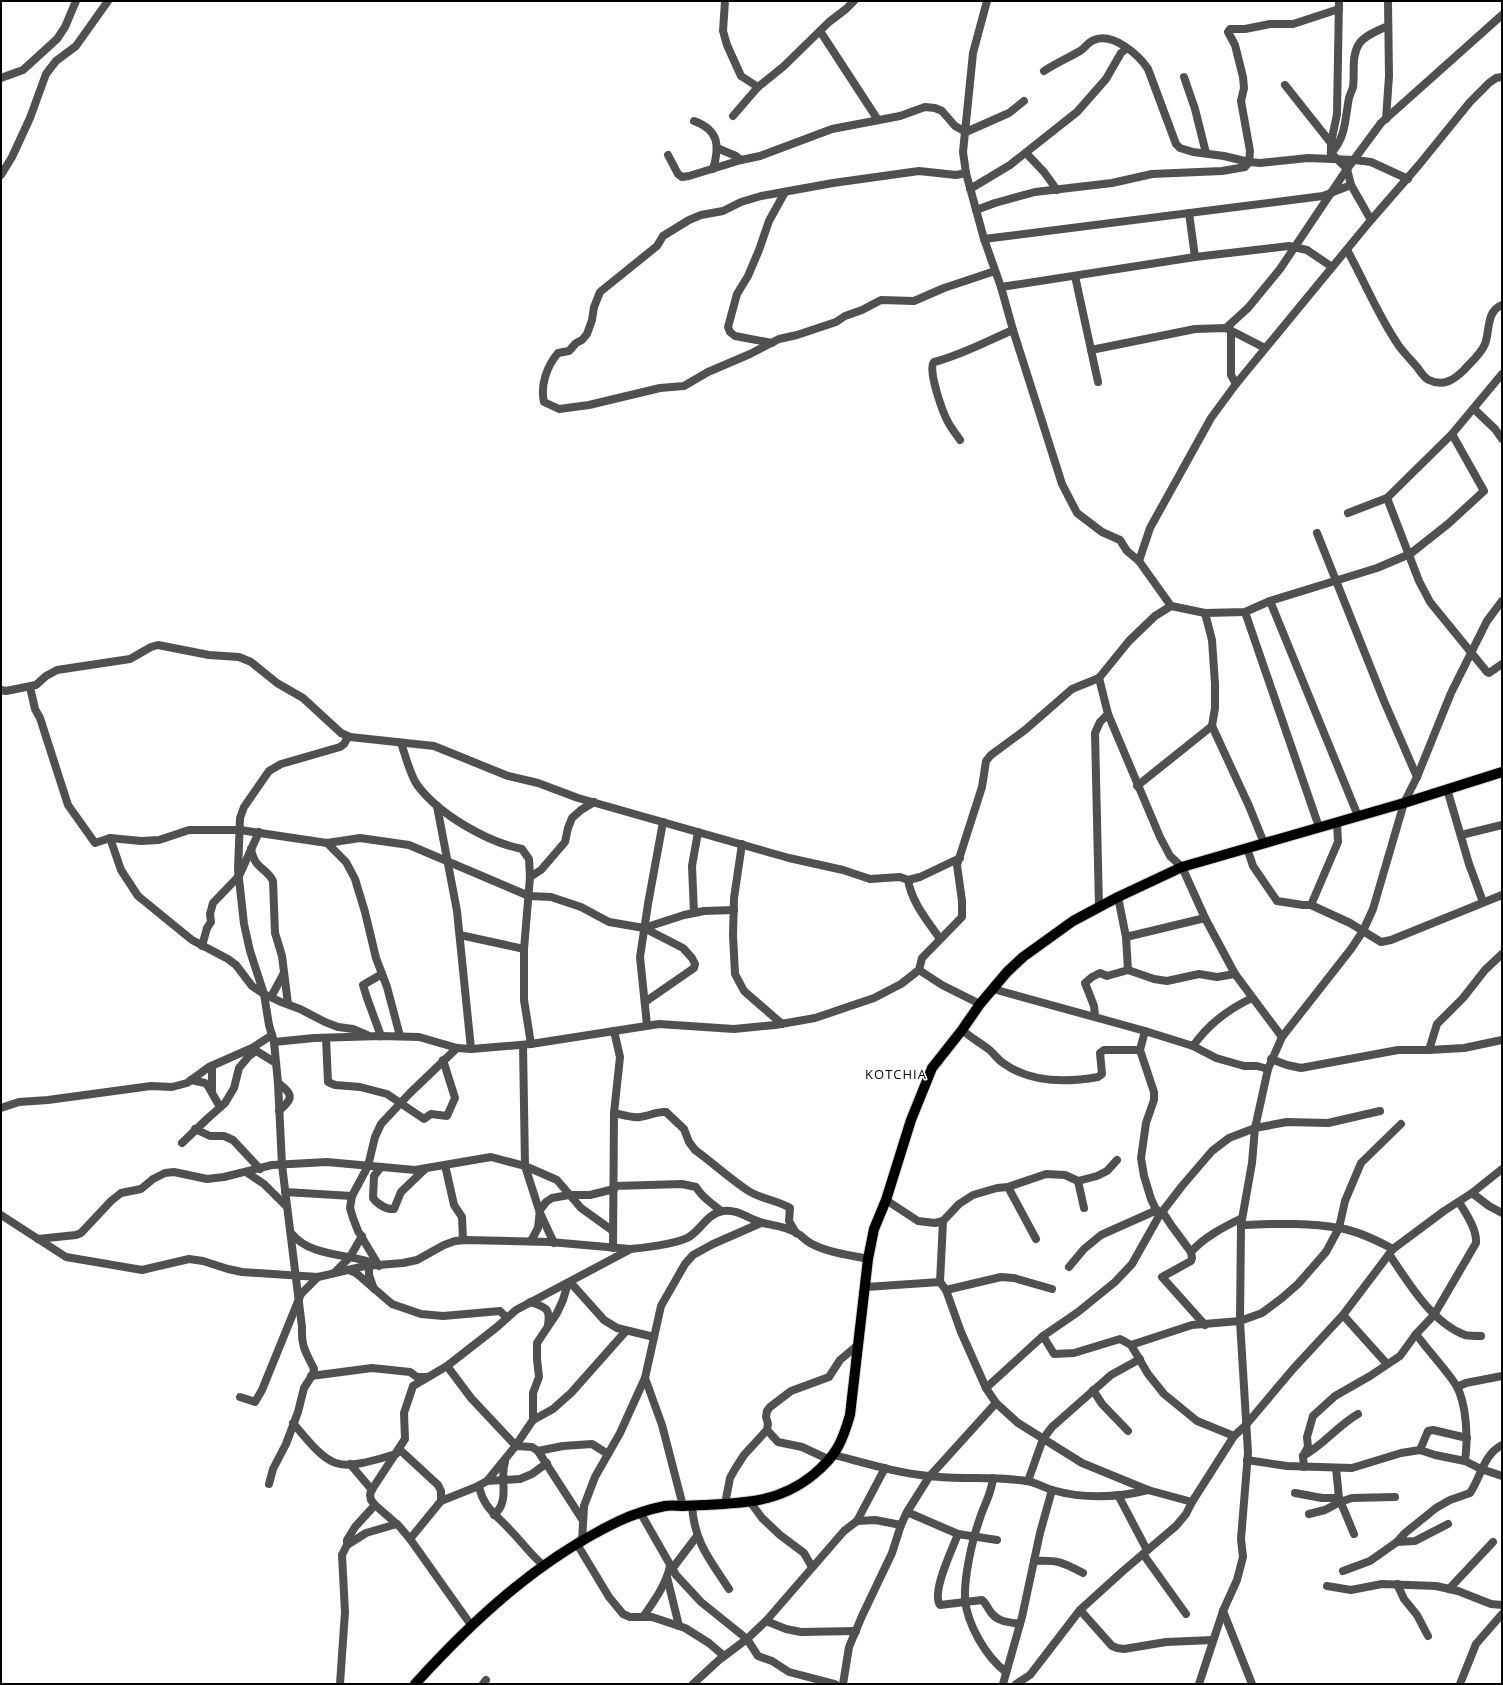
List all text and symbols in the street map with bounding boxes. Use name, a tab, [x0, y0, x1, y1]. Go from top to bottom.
district label: KOTCHIA	[865, 1065, 927, 1083]

